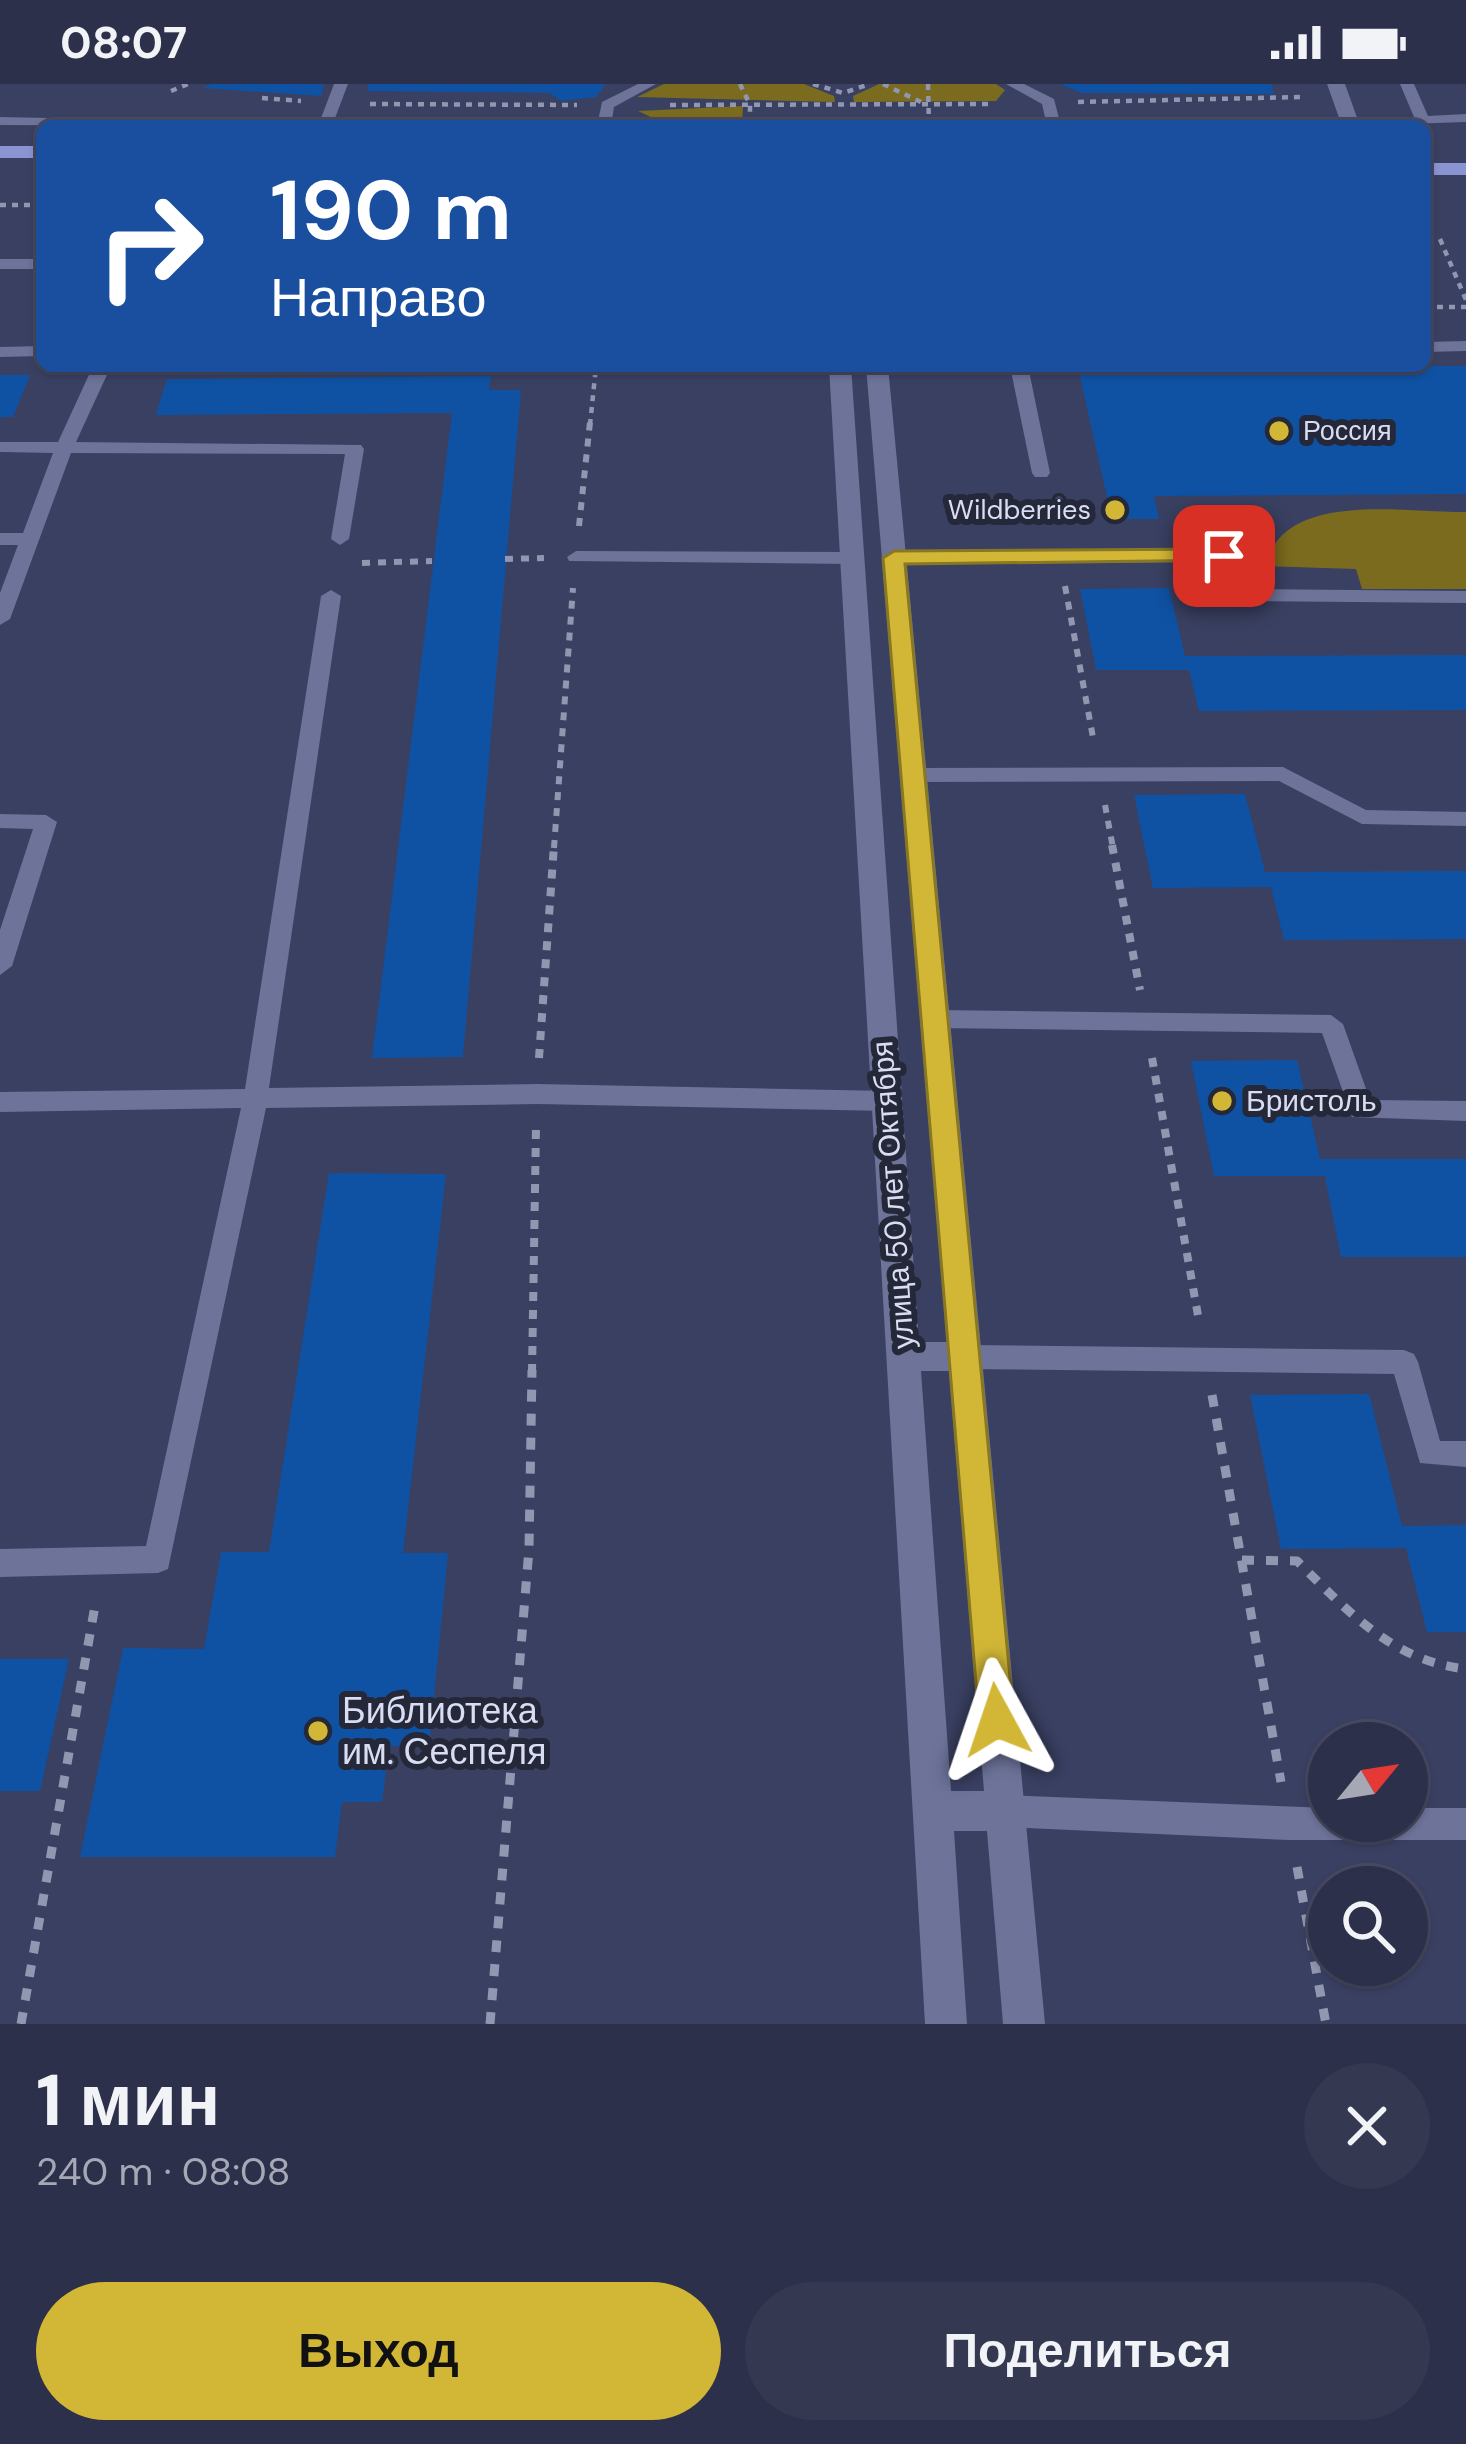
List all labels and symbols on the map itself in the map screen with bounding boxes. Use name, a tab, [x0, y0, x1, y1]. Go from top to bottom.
place label: Россия	[1303, 413, 1392, 448]
marker: Россия	[1266, 418, 1292, 444]
place label: Wildberries	[948, 492, 1091, 527]
marker: Wildberries	[1102, 497, 1128, 523]
pin	[1173, 505, 1275, 607]
street label: улица 50 лет Октября	[862, 1040, 923, 1350]
place label: Бристоль	[1246, 1081, 1377, 1120]
marker: Бристоль	[1209, 1088, 1235, 1114]
position arrow	[934, 1657, 1060, 1783]
place label: Библиотека им. Сеспеля	[342, 1687, 546, 1775]
marker: Библиотека им. Сеспеля	[305, 1718, 331, 1744]
north arrow	[1308, 1722, 1428, 1842]

